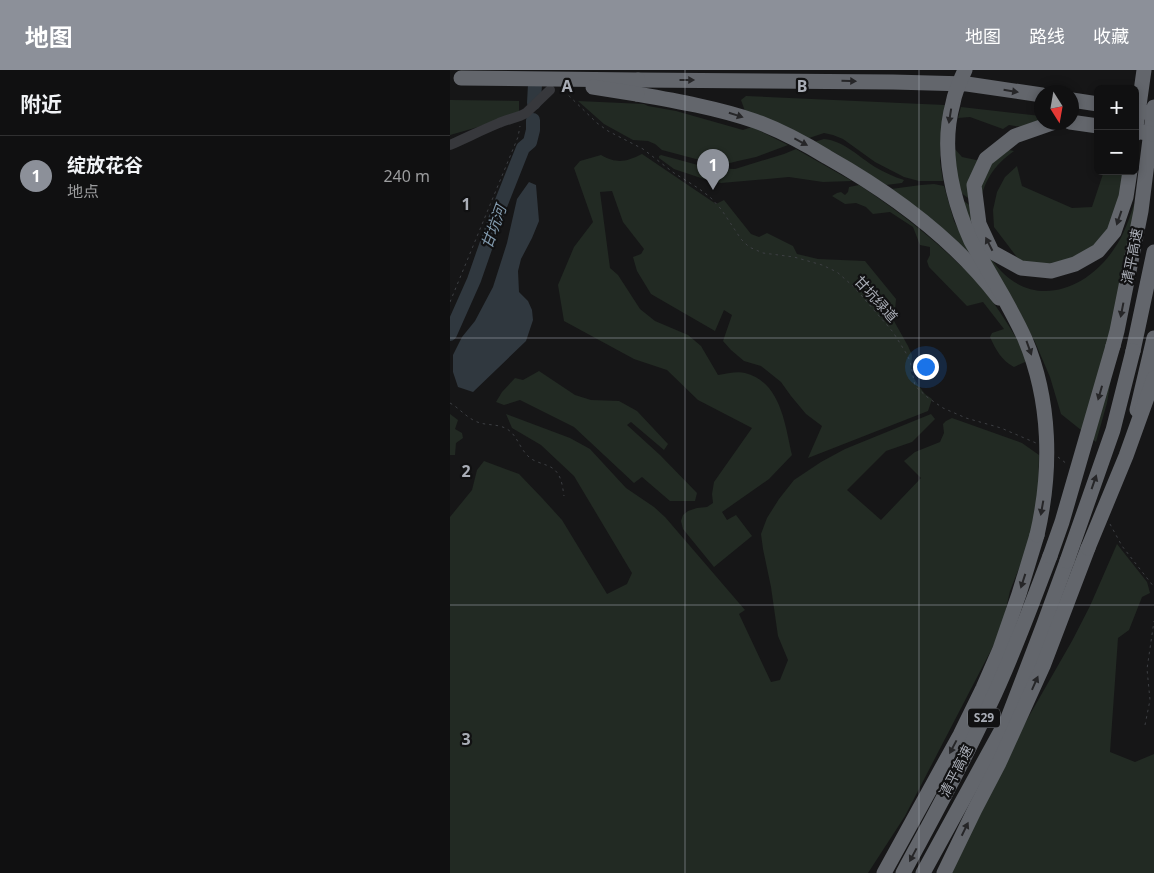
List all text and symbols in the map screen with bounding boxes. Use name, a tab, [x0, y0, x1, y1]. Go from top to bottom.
text: 地图	[25, 20, 73, 53]
text: 地图	[965, 24, 1001, 48]
text: 路线	[1029, 24, 1065, 48]
text: 收藏	[1093, 24, 1129, 48]
text: A	[561, 75, 573, 97]
text: B	[797, 75, 807, 97]
one-way arrow	[679, 76, 695, 84]
one-way arrow	[842, 78, 858, 86]
north arrow	[1034, 85, 1079, 130]
map controls	[1094, 85, 1139, 175]
button: +	[1094, 85, 1139, 130]
one-way arrow	[1004, 87, 1020, 95]
text: 附近	[20, 90, 62, 118]
one-way arrow	[946, 109, 954, 125]
one-way arrow	[729, 112, 744, 119]
button: −	[1094, 130, 1139, 175]
one-way arrow	[794, 138, 808, 146]
pin: 1	[697, 149, 729, 190]
text: 绽放花谷	[67, 152, 143, 178]
text: 1	[31, 165, 41, 187]
text: 240 m	[383, 165, 430, 187]
text: 地点	[67, 180, 99, 202]
text: 1	[461, 193, 471, 215]
water label: 甘坑河	[476, 199, 511, 251]
one-way arrow	[1115, 211, 1122, 226]
street label: 清平高速	[1117, 227, 1146, 285]
one-way arrow	[984, 237, 992, 251]
street label: 甘坑绿道	[851, 272, 902, 326]
one-way arrow	[1117, 303, 1125, 319]
one-way arrow	[1025, 341, 1033, 356]
your location	[913, 354, 939, 380]
one-way arrow	[1095, 385, 1103, 400]
text: 2	[461, 460, 471, 482]
one-way arrow	[1091, 474, 1099, 489]
one-way arrow	[1038, 500, 1046, 516]
one-way arrow	[1019, 574, 1026, 589]
one-way arrow	[1032, 676, 1040, 690]
road number: S29	[968, 708, 1000, 728]
text: 3	[461, 728, 471, 750]
one-way arrow	[949, 740, 957, 754]
street label: 清平高速	[934, 742, 977, 800]
one-way arrow	[961, 822, 969, 836]
one-way arrow	[909, 847, 917, 862]

